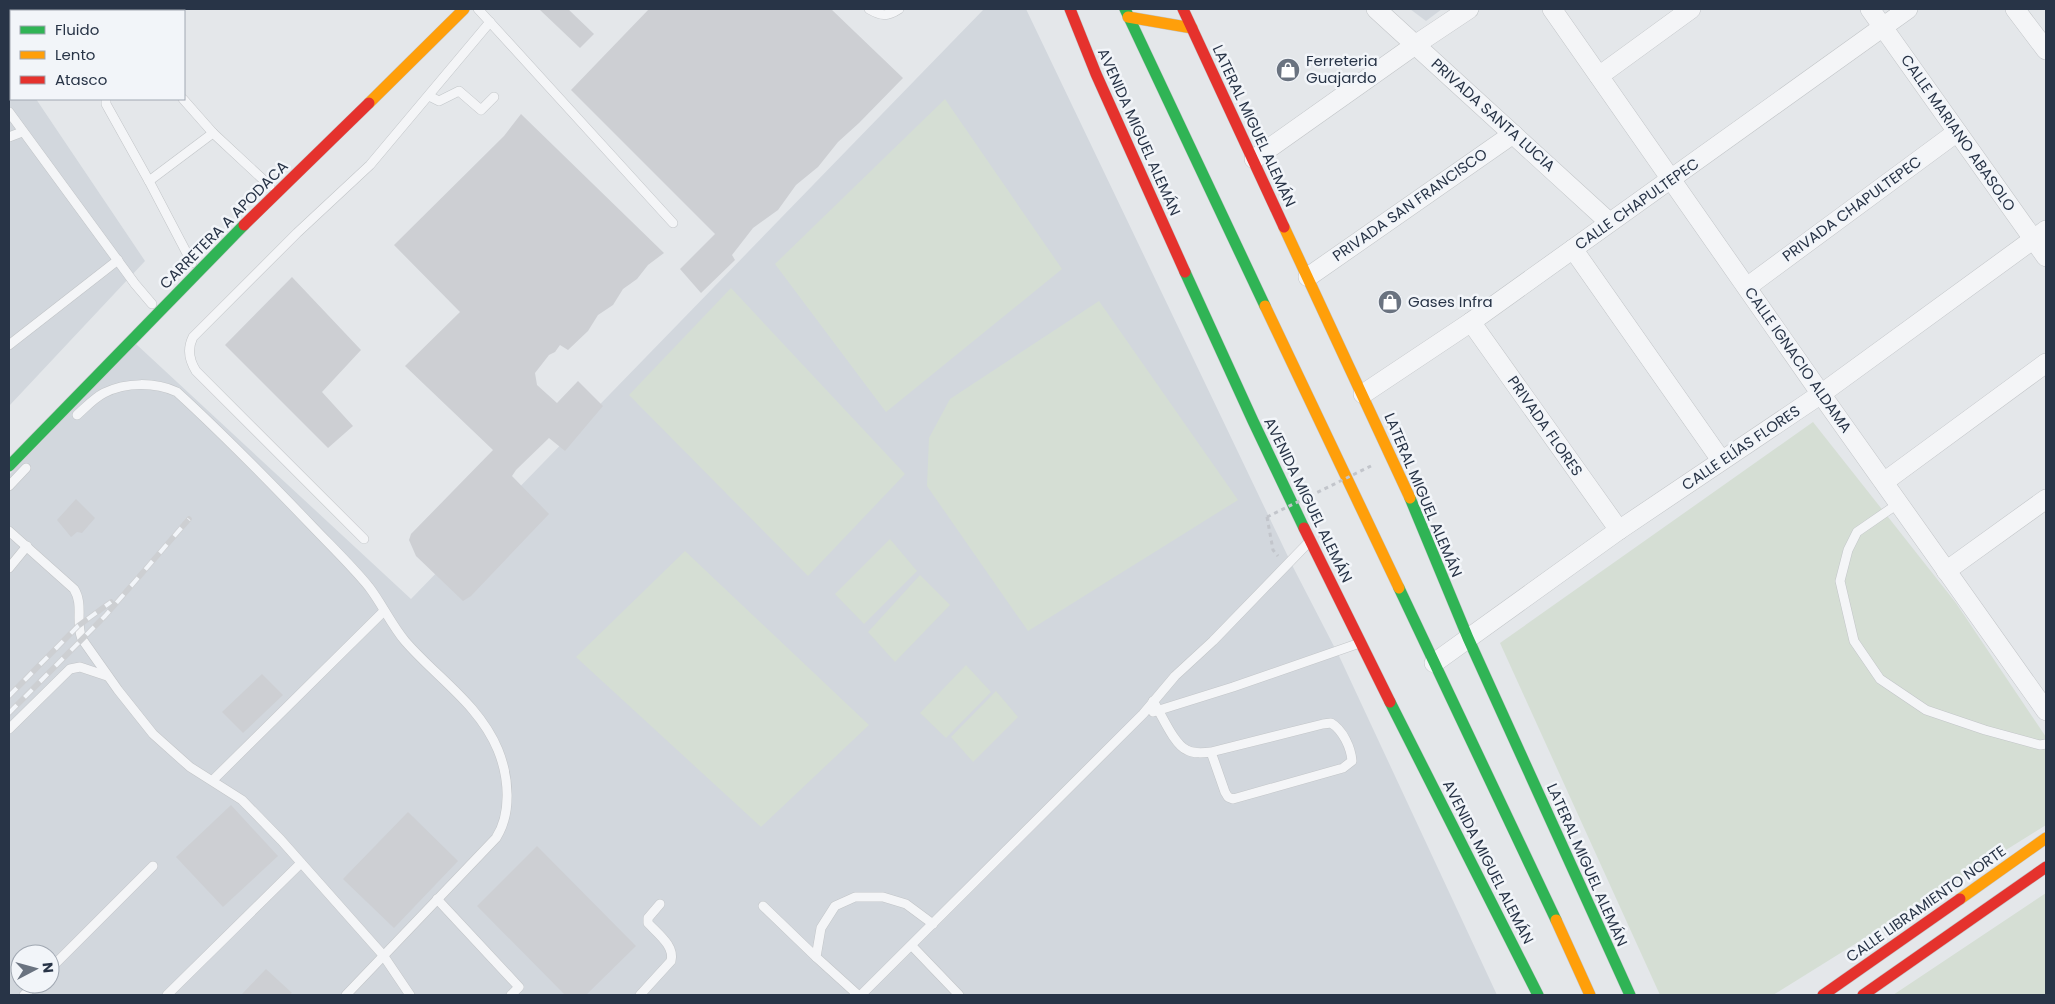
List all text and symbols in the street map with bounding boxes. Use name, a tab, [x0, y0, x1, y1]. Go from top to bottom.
legend	[10, 10, 185, 100]
text: Fluido	[55, 19, 99, 40]
street label: LATERAL MIGUEL ALEMÁN	[1208, 41, 1301, 210]
text: Lento	[55, 44, 95, 65]
street label: AVENIDA MIGUEL ALEMÁN	[1093, 45, 1186, 219]
place label: Ferreteria Guajardo	[1306, 50, 1378, 88]
street label: CALLE MARIANO ABASOLO	[1896, 50, 2021, 215]
street label: PRIVADA SANTA LUCIA	[1427, 53, 1560, 176]
shop icon: Ferreteria Guajardo	[1275, 57, 1301, 83]
text: Atasco	[55, 69, 107, 90]
street label: PRIVADA SAN FRANCISCO	[1328, 143, 1492, 266]
street label: PRIVADA CHAPULTEPEC	[1778, 151, 1926, 266]
street label: CALLE CHAPULTEPEC	[1570, 153, 1703, 254]
street label: CARRETERA A APODACA	[155, 156, 293, 294]
street label: CALLE IGNACIO ALDAMA	[1740, 283, 1857, 437]
shop icon: Gases Infra	[1377, 289, 1403, 315]
place label: Gases Infra	[1408, 291, 1493, 312]
street label: PRIVADA FLORES	[1503, 371, 1588, 480]
street label: CALLE ELÍAS FLORES	[1677, 400, 1804, 495]
street label: LATERAL MIGUEL ALEMÁN	[1379, 409, 1468, 580]
street label: AVENIDA MIGUEL ALEMÁN	[1259, 414, 1358, 586]
street label: AVENIDA MIGUEL ALEMÁN	[1438, 776, 1539, 947]
street label: LATERAL MIGUEL ALEMÁN	[1542, 780, 1633, 950]
street label: CALLE LIBRAMIENTO NORTE	[1841, 840, 2010, 967]
north arrow	[10, 944, 60, 994]
text: N	[37, 961, 58, 974]

